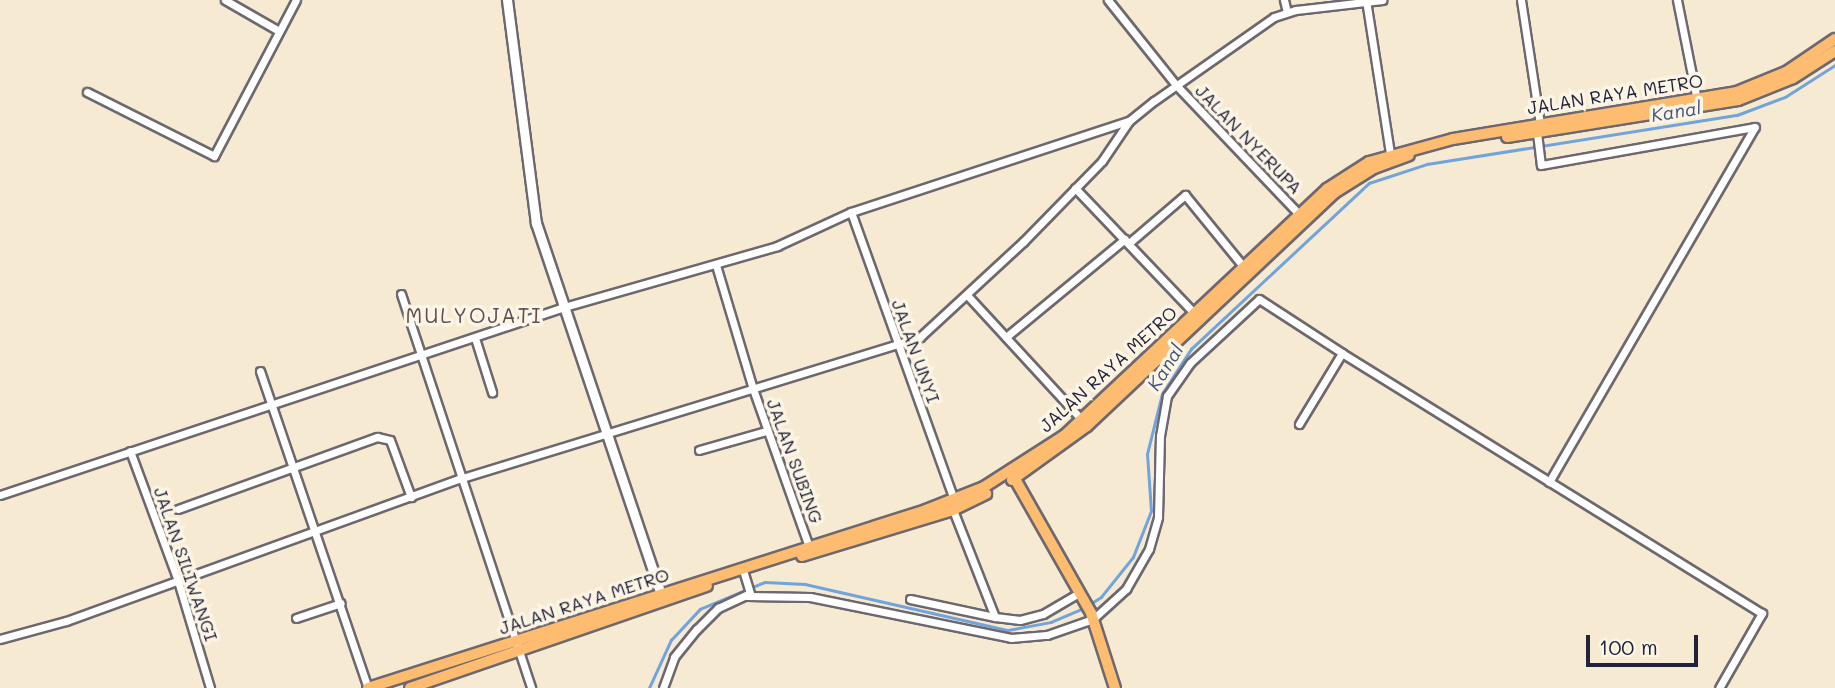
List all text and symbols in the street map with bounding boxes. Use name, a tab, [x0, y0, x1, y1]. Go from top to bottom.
street label: JALAN RAYA METRO	[1526, 69, 1704, 119]
street label: JALAN NYERUPA	[1191, 80, 1307, 198]
water label: Kanal	[1649, 96, 1703, 126]
street label: JALAN UNYI	[887, 296, 945, 406]
street label: JALAN RAYA METRO	[1035, 301, 1181, 437]
district label: MULYOJATI	[407, 302, 541, 328]
water label: Kanal	[1142, 340, 1188, 394]
street label: JALAN SUBING	[762, 396, 828, 526]
street label: JALAN SILIWANGI	[150, 484, 222, 644]
street label: JALAN RAYA METRO	[496, 563, 672, 639]
scale bar	[1590, 622, 1702, 666]
text: 100 m	[1599, 633, 1658, 660]

